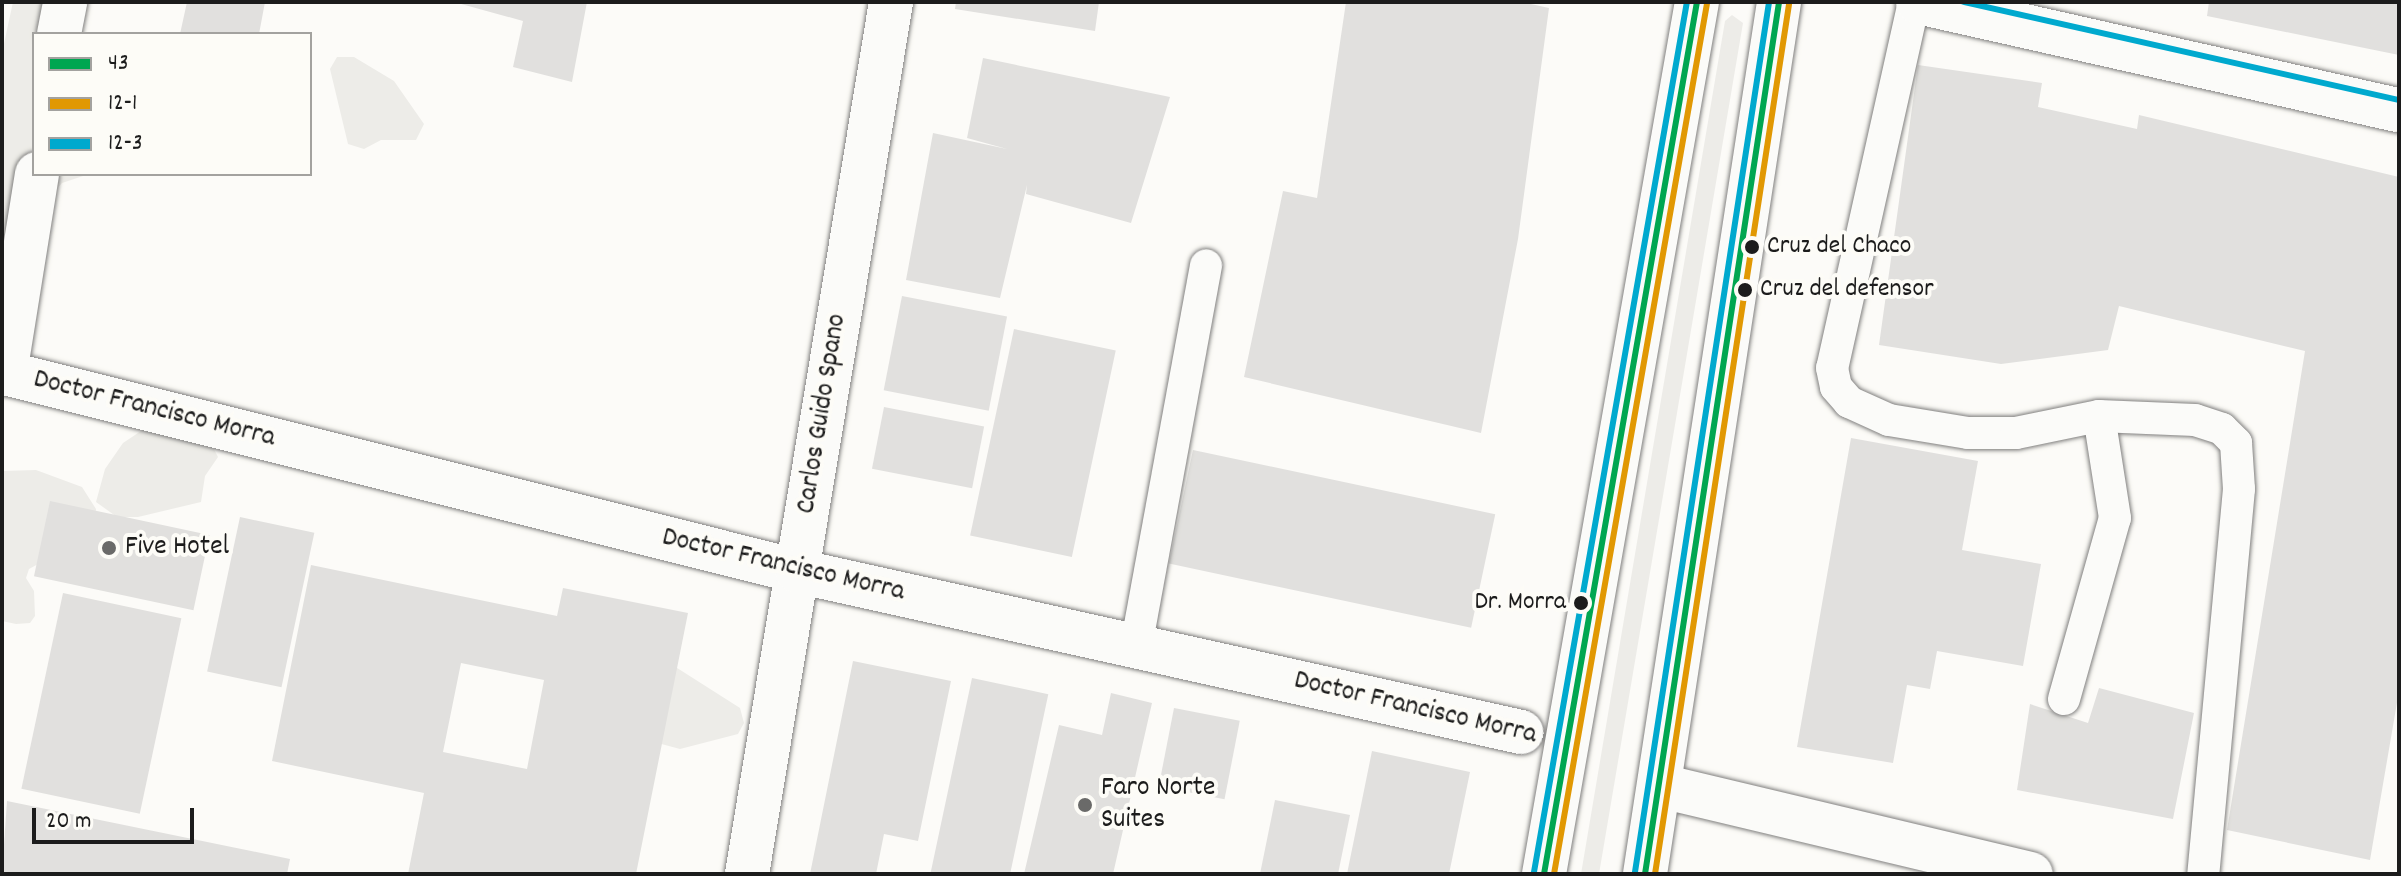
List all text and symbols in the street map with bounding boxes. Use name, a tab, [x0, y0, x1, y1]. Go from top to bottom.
legend	[32, 32, 312, 176]
text: 43	[108, 47, 129, 81]
text: 12-1	[108, 87, 137, 121]
text: 12-3	[108, 127, 143, 161]
place label: Cruz del Chaco	[1767, 231, 1911, 263]
marker: Cruz del Chaco	[1744, 239, 1760, 255]
place label: Cruz del defensor	[1760, 274, 1934, 306]
marker: Cruz del defensor	[1737, 282, 1753, 298]
street label: Carlos Guido Spano	[791, 312, 855, 516]
street label: Doctor Francisco Morra	[30, 364, 278, 456]
street label: Doctor Francisco Morra	[659, 522, 907, 610]
place label: Five Hotel	[125, 531, 229, 565]
marker: Five Hotel	[100, 539, 118, 557]
place label: Dr. Morra	[1474, 587, 1566, 619]
marker: Dr. Morra	[1573, 595, 1589, 611]
street label: Doctor Francisco Morra	[1291, 665, 1539, 753]
place label: Faro Norte Suites	[1101, 772, 1215, 838]
scale bar	[36, 792, 198, 842]
marker: Faro Norte Suites	[1076, 796, 1094, 814]
text: 20 m	[46, 805, 92, 839]

